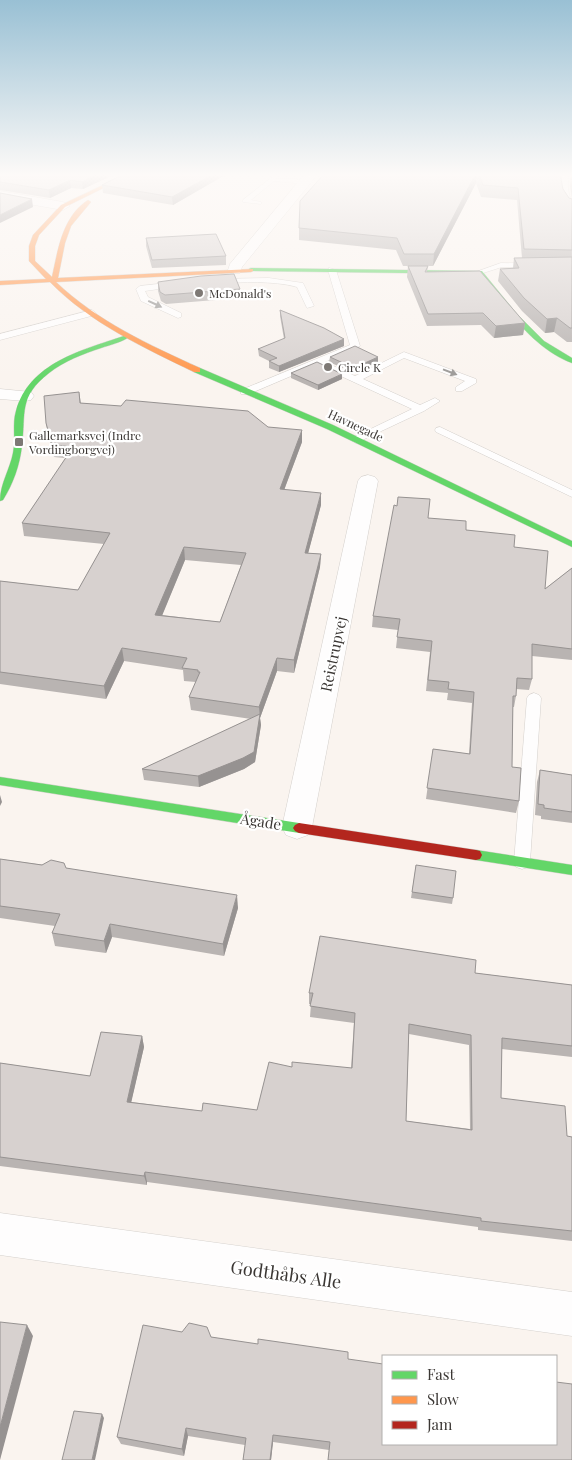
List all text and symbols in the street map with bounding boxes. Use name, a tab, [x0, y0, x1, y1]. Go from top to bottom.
place label: McDonald's	[209, 285, 271, 301]
marker: McDonald's	[193, 287, 205, 299]
one-way arrow	[148, 300, 162, 308]
place label: Circle K	[338, 359, 381, 375]
marker: Circle K	[322, 361, 334, 373]
one-way arrow	[442, 369, 457, 376]
street label: Havnegade	[326, 405, 386, 445]
place label: Gallemarksvej (Indre Vordingborgvej)	[28, 427, 141, 457]
marker: Gallemarksvej (Indre Vordingborgvej)	[13, 436, 25, 448]
street label: Reistrupvej	[315, 614, 351, 694]
street label: Ågade	[238, 808, 283, 834]
street label: Godthåbs Alle	[229, 1254, 343, 1294]
legend	[382, 1355, 557, 1445]
text: Fast	[427, 1364, 456, 1384]
text: Slow	[427, 1389, 459, 1409]
text: Jam	[426, 1414, 453, 1434]

